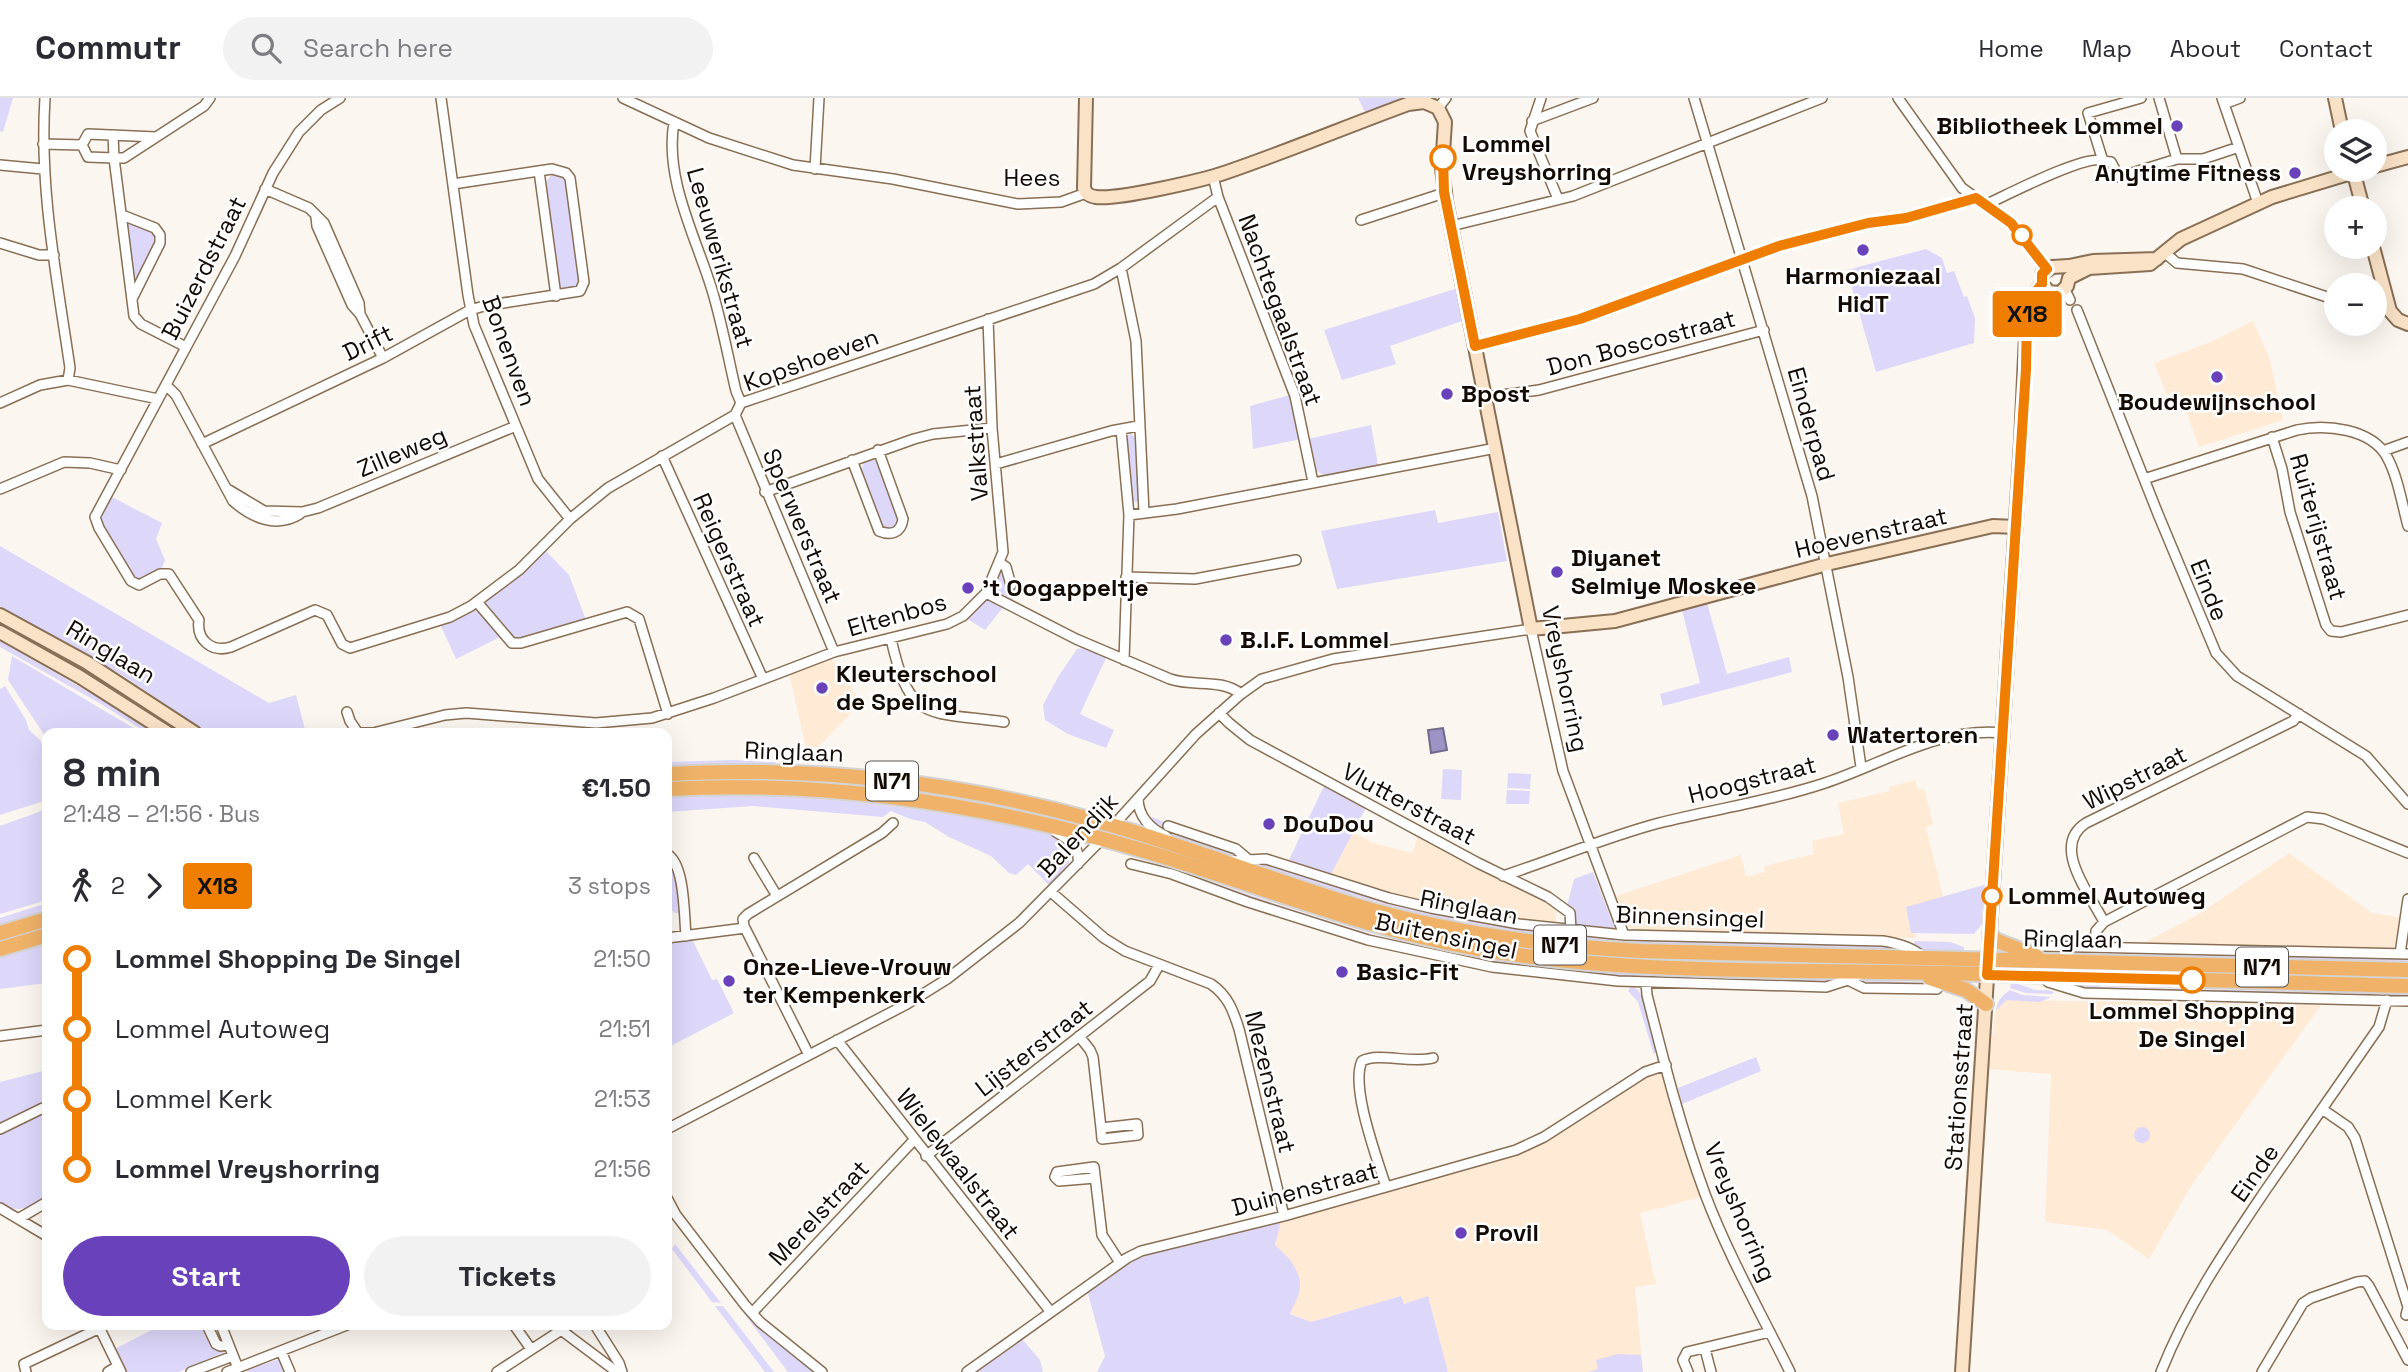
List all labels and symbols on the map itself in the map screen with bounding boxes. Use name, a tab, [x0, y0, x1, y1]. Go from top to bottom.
place label: Bibliotheek Lommel	[1936, 110, 2163, 141]
marker: Bibliotheek Lommel	[2169, 118, 2185, 134]
place label: Lommel Vreyshorring	[1462, 128, 1612, 187]
marker: Lommel Vreyshorring	[1430, 145, 1456, 171]
place label: Anytime Fitness	[2095, 157, 2281, 188]
street label: Hees	[1004, 162, 1060, 193]
street label: Leeuwerikstraat	[680, 164, 761, 352]
marker: Anytime Fitness	[2287, 165, 2303, 181]
street label: Buizerdstraat	[154, 191, 253, 345]
street label: Nachtegaalstraat	[1231, 210, 1330, 410]
unlabelled marker	[2012, 225, 2032, 245]
marker: Harmoniezaal HidT	[1855, 242, 1871, 258]
place label: Harmoniezaal HidT	[1785, 260, 1941, 319]
street label: Bonenven	[475, 291, 544, 410]
line badge: X18	[1987, 291, 2067, 337]
street label: Don Boscostraat	[1543, 302, 1739, 383]
street label: Drift	[338, 317, 398, 368]
street label: Kopshoeven	[739, 321, 883, 398]
street label: Einderpad	[1780, 363, 1843, 484]
marker: Boudewijnschool	[2209, 369, 2225, 385]
place label: Bpost	[1461, 378, 1530, 409]
street label: Valkstraat	[956, 384, 995, 502]
marker: Bpost	[1439, 386, 1455, 402]
place label: Boudewijnschool	[2118, 386, 2316, 417]
street label: Zilleweg	[352, 419, 451, 484]
street label: Sperwerstraat	[756, 444, 849, 608]
street label: Ruiterijstraat	[2283, 450, 2354, 604]
street label: Reigerstraat	[686, 488, 773, 632]
street label: Hoevenstraat	[1792, 500, 1950, 565]
place label: Diyanet Selmiye Moskee	[1571, 542, 1756, 601]
street label: Einde	[2183, 554, 2236, 625]
marker: Diyanet Selmiye Moskee	[1549, 564, 1565, 580]
place label: 't Oogappeltje	[982, 572, 1149, 603]
marker: 't Oogappeltje	[960, 580, 976, 596]
street label: Eltenbos	[844, 586, 950, 643]
street label: Vreyshorring	[1535, 603, 1596, 755]
street label: Ringlaan	[61, 613, 162, 690]
place label: B.I.F. Lommel	[1240, 624, 1389, 655]
marker: B.I.F. Lommel	[1218, 632, 1234, 648]
place label: Kleuterschool de Speling	[836, 658, 997, 717]
marker: Kleuterschool de Speling	[814, 680, 830, 696]
place label: Watertoren	[1847, 719, 1978, 750]
marker: Watertoren	[1825, 727, 1841, 743]
street label: Ringlaan	[744, 734, 844, 769]
street label: Wipstraat	[2078, 738, 2192, 817]
street label: Hoogstraat	[1685, 749, 1819, 810]
street label: Vlutterstraat	[1337, 755, 1481, 852]
road number: N71	[866, 762, 918, 800]
street label: Balendijk	[1031, 786, 1125, 883]
place label: DouDou	[1283, 808, 1374, 839]
marker: DouDou	[1261, 816, 1277, 832]
place label: Lommel Autoweg	[2008, 880, 2206, 911]
street label: Ringlaan	[1417, 882, 1521, 931]
marker: Lommel Autoweg	[1982, 886, 2002, 906]
street label: Binnensingel	[1615, 898, 1765, 935]
street label: Buitensingel	[1372, 905, 1520, 966]
street label: Ringlaan	[2023, 922, 2123, 955]
road number: N71	[1534, 926, 1586, 964]
road number: N71	[2236, 947, 2288, 986]
place label: Onze-Lieve-Vrouw ter Kempenkerk	[743, 951, 952, 1010]
place label: Basic-Fit	[1356, 956, 1459, 987]
marker: Basic-Fit	[1334, 964, 1350, 980]
marker: Lommel Shopping De Singel	[2179, 967, 2205, 993]
marker: Onze-Lieve-Vrouw ter Kempenkerk	[721, 973, 737, 989]
street label: Lijsterstraat	[969, 992, 1099, 1103]
place label: Lommel Shopping De Singel	[2089, 995, 2295, 1054]
street label: Stationsstraat	[1937, 1002, 1980, 1172]
street label: Mezenstraat	[1238, 1008, 1303, 1156]
street label: Wielewaalstraat	[890, 1082, 1027, 1245]
street label: Vreyshorring	[1697, 1137, 1784, 1286]
street label: Einde	[2224, 1138, 2286, 1208]
street label: Merelstraat	[762, 1153, 876, 1272]
street label: Duinenstraat	[1228, 1154, 1381, 1223]
place label: Provil	[1475, 1217, 1539, 1248]
marker: Provil	[1453, 1225, 1469, 1241]

